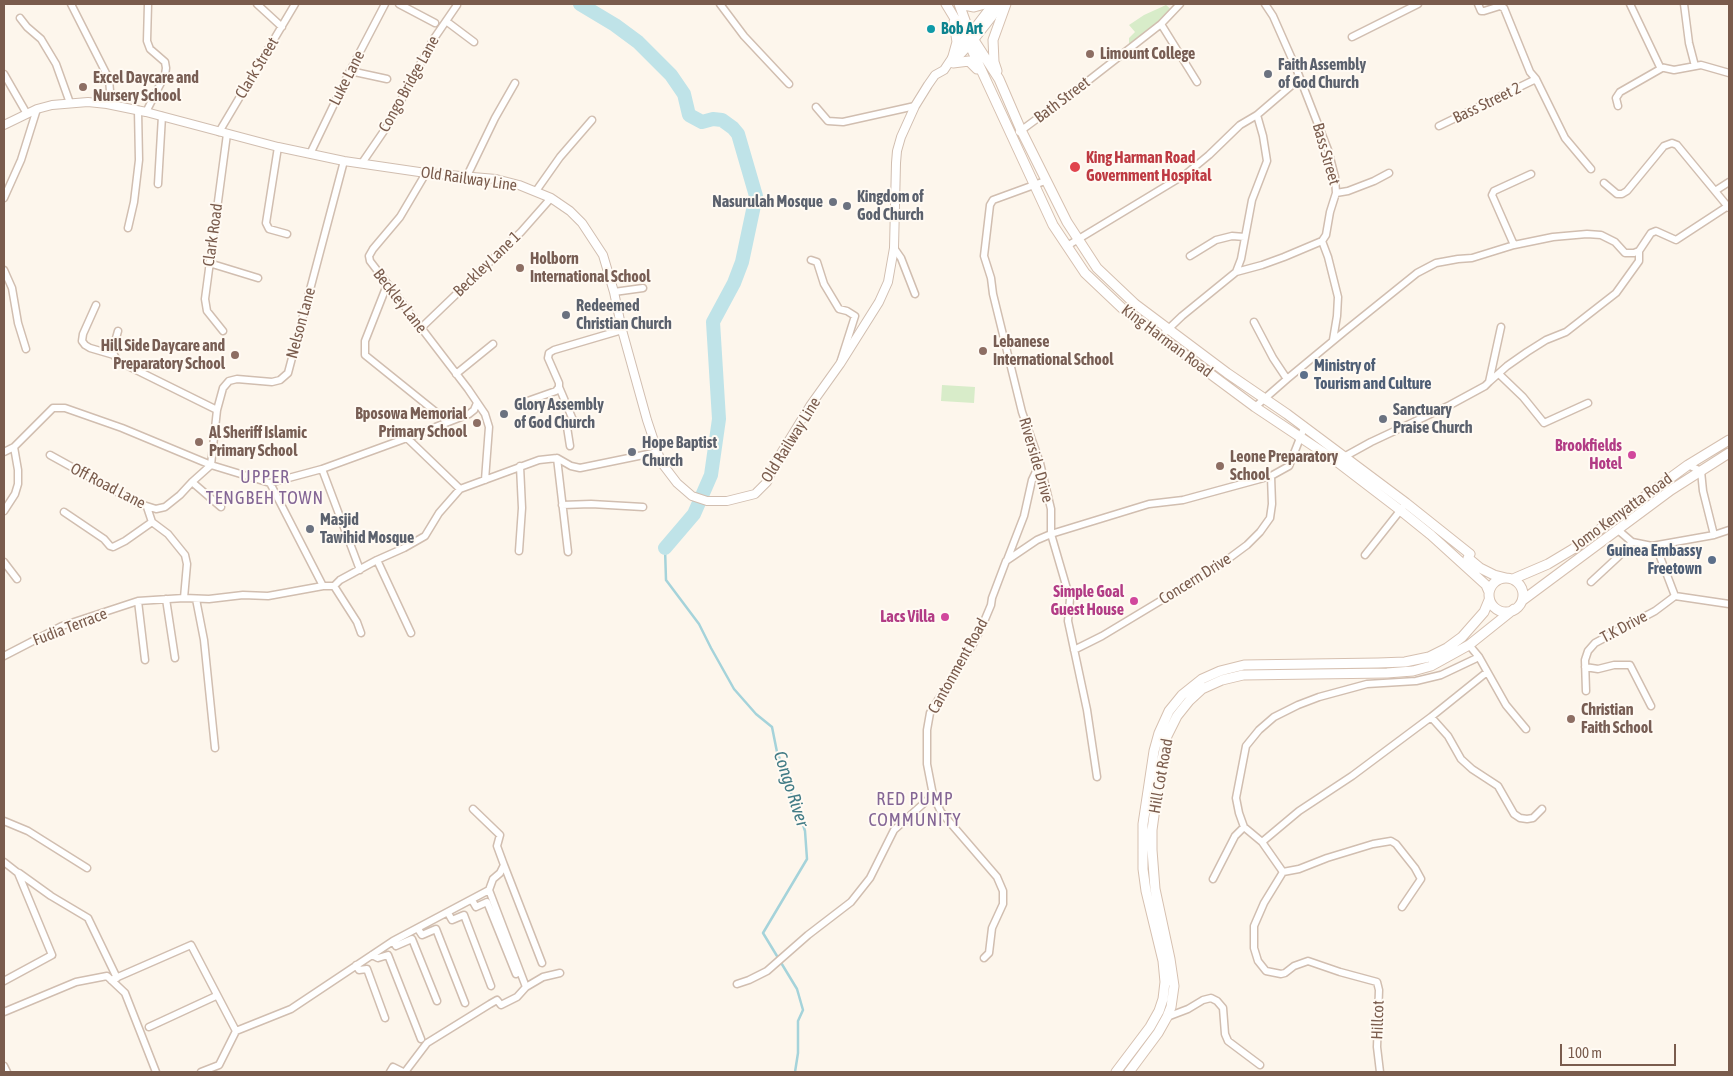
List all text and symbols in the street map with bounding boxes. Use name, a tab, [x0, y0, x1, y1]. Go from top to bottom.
place label: Bob Art	[941, 19, 983, 39]
marker: Bob Art	[925, 23, 937, 35]
street label: Congo Bridge Lane	[375, 33, 443, 135]
street label: Clark Street	[231, 34, 283, 102]
place label: Limount College	[1100, 44, 1195, 64]
street label: Luke Lane	[325, 47, 369, 109]
marker: Limount College	[1084, 48, 1096, 60]
place label: Faith Assembly of God Church	[1278, 55, 1366, 93]
place label: Excel Daycare and Nursery School	[93, 68, 199, 106]
marker: Faith Assembly of God Church	[1262, 68, 1274, 80]
street label: Bath Street	[1030, 73, 1094, 127]
street label: Bass Street 2	[1450, 78, 1524, 128]
marker: Excel Daycare and Nursery School	[77, 81, 89, 93]
street label: Bass Street	[1308, 121, 1344, 187]
place label: King Harman Road Government Hospital	[1086, 148, 1211, 186]
marker: King Harman Road Government Hospital	[1068, 160, 1082, 174]
street label: Old Railway Line	[420, 163, 518, 195]
place label: Kingdom of God Church	[857, 187, 924, 225]
place label: Nasurulah Mosque	[712, 192, 823, 212]
marker: Nasurulah Mosque	[827, 196, 839, 208]
marker: Kingdom of God Church	[841, 200, 853, 212]
street label: Clark Road	[199, 202, 227, 268]
street label: Beckley Lane 1	[449, 227, 525, 301]
place label: Holborn International School	[530, 249, 651, 287]
marker: Holborn International School	[514, 262, 526, 274]
street label: Beckley Lane	[369, 265, 431, 337]
street label: Nelson Lane	[282, 285, 320, 361]
place label: Redeemed Christian Church	[576, 296, 672, 334]
street label: King Harman Road	[1118, 300, 1216, 382]
marker: Redeemed Christian Church	[560, 309, 572, 321]
place label: Lebanese International School	[993, 332, 1114, 370]
place label: Hill Side Daycare and Preparatory School	[101, 336, 225, 374]
marker: Lebanese International School	[977, 345, 989, 357]
marker: Hill Side Daycare and Preparatory School	[229, 349, 241, 361]
place label: Ministry of Tourism and Culture	[1314, 356, 1432, 394]
marker: Ministry of Tourism and Culture	[1298, 369, 1310, 381]
street label: Old Railway Line	[757, 394, 825, 486]
place label: Glory Assembly of God Church	[514, 395, 604, 433]
place label: Sanctuary Praise Church	[1393, 400, 1473, 438]
place label: Bposowa Memorial Primary School	[355, 404, 467, 442]
marker: Glory Assembly of God Church	[498, 408, 510, 420]
marker: Sanctuary Praise Church	[1377, 413, 1389, 425]
street label: Riverside Drive	[1015, 415, 1057, 505]
marker: Bposowa Memorial Primary School	[471, 417, 483, 429]
place label: Al Sheriff Islamic Primary School	[209, 423, 307, 461]
place label: Hope Baptist Church	[642, 433, 717, 471]
marker: Al Sheriff Islamic Primary School	[193, 436, 205, 448]
place label: Brookfields Hotel	[1555, 436, 1622, 474]
marker: Hope Baptist Church	[626, 446, 638, 458]
place label: Leone Preparatory School	[1230, 447, 1338, 485]
marker: Brookfields Hotel	[1626, 449, 1638, 461]
street label: Off Road Lane	[67, 459, 149, 513]
marker: Leone Preparatory School	[1214, 460, 1226, 472]
district label: UPPER TENGBEH TOWN	[204, 466, 326, 508]
street label: Jomo Kenyatta Road	[1568, 469, 1676, 555]
place label: Masjid Tawihid Mosque	[320, 510, 414, 548]
marker: Masjid Tawihid Mosque	[304, 523, 316, 535]
place label: Guinea Embassy Freetown	[1606, 541, 1702, 579]
street label: Concern Drive	[1155, 549, 1235, 609]
marker: Guinea Embassy Freetown	[1706, 554, 1718, 566]
place label: Simple Goal Guest House	[1051, 582, 1124, 620]
marker: Simple Goal Guest House	[1128, 595, 1140, 607]
street label: Fudia Terrace	[30, 604, 110, 650]
place label: Lacs Villa	[880, 607, 935, 627]
street label: T.K Drive	[1597, 607, 1651, 647]
marker: Lacs Villa	[939, 611, 951, 623]
street label: Cantonment Road	[924, 615, 992, 717]
place label: Christian Faith School	[1581, 700, 1652, 738]
marker: Christian Faith School	[1565, 713, 1577, 725]
street label: Hill Cot Road	[1145, 737, 1177, 815]
water label: Congo River	[769, 748, 813, 830]
district label: RED PUMP COMMUNITY	[867, 788, 963, 831]
street label: Hillcot	[1368, 1000, 1388, 1040]
scale bar	[1563, 1034, 1679, 1066]
text: 100 m	[1568, 1044, 1602, 1061]

